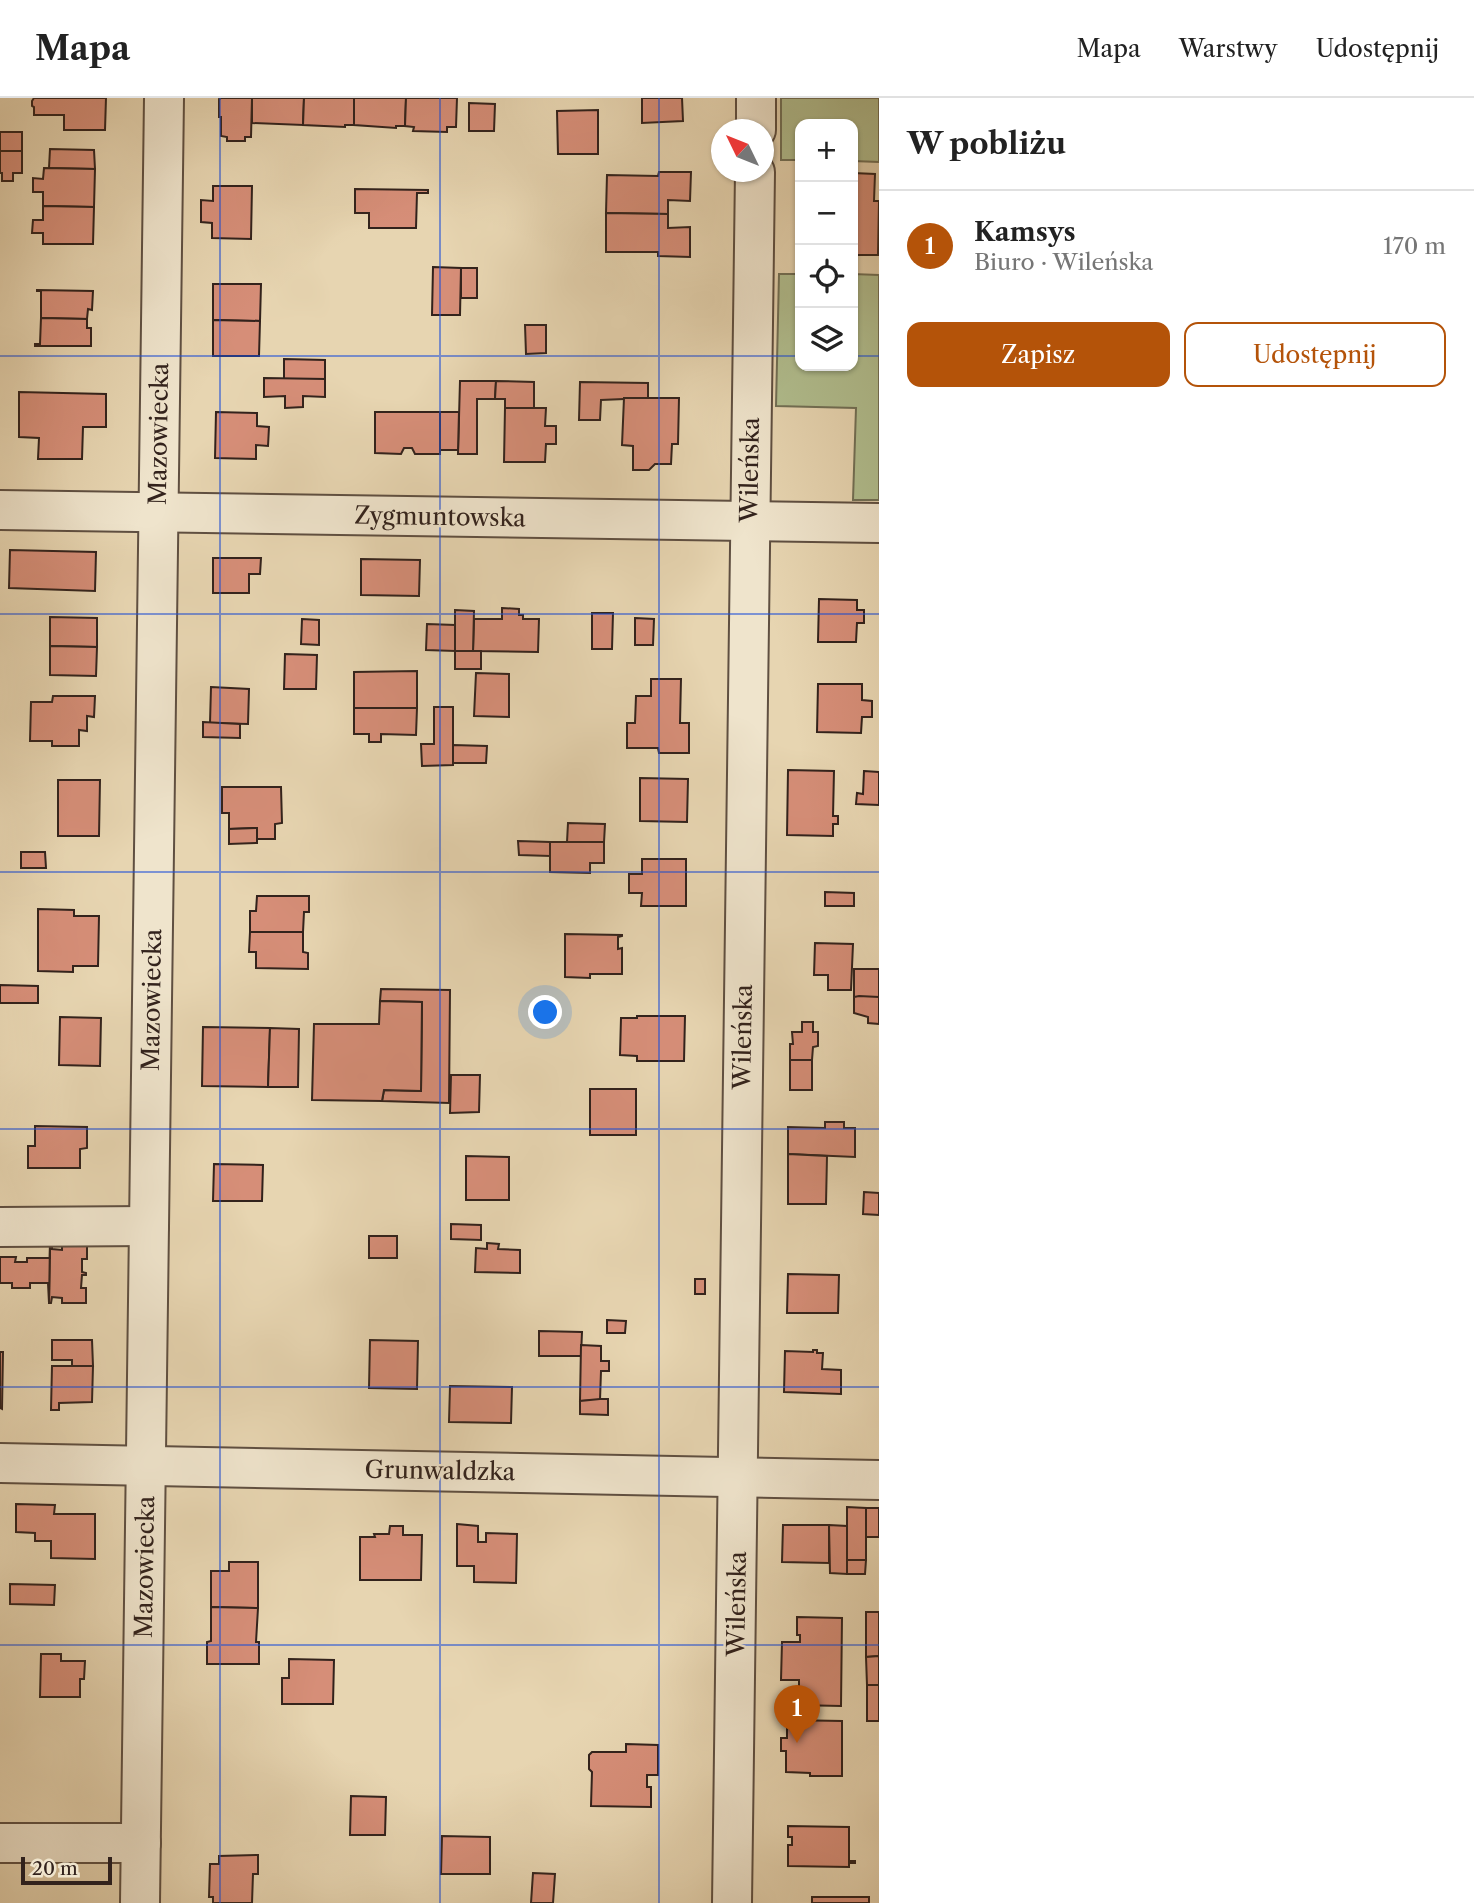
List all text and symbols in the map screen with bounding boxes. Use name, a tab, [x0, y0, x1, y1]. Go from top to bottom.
text: Mapa	[35, 28, 130, 69]
text: Mapa	[1077, 34, 1141, 63]
text: Warstwy	[1179, 34, 1278, 63]
text: Udostępnij	[1316, 34, 1439, 63]
north arrow	[711, 119, 774, 182]
map controls	[795, 119, 858, 371]
button: +	[795, 119, 858, 182]
text: W pobliżu	[907, 125, 1066, 162]
button: −	[795, 182, 858, 245]
text: Kamsys	[974, 216, 1075, 248]
text: 1	[925, 232, 935, 260]
text: 170 m	[1383, 232, 1446, 260]
button: locate	[795, 245, 858, 308]
text: Biuro · Wileńska	[974, 248, 1153, 276]
button: layers	[795, 308, 858, 371]
button: Zapisz	[907, 322, 1170, 387]
button: Udostępnij	[1184, 322, 1446, 387]
street label: Mazowiecka	[143, 362, 174, 505]
street label: Wileńska	[734, 417, 765, 524]
street label: Zygmuntowska	[354, 501, 526, 532]
street label: Mazowiecka	[136, 928, 167, 1071]
street label: Wileńska	[727, 984, 758, 1091]
your location	[528, 995, 562, 1029]
street label: Grunwaldzka	[364, 1455, 516, 1486]
street label: Mazowiecka	[129, 1495, 160, 1638]
street label: Wileńska	[721, 1551, 752, 1658]
pin: 1	[774, 1685, 820, 1743]
scale bar	[21, 1854, 112, 1886]
text: 20 m	[32, 1857, 78, 1880]

